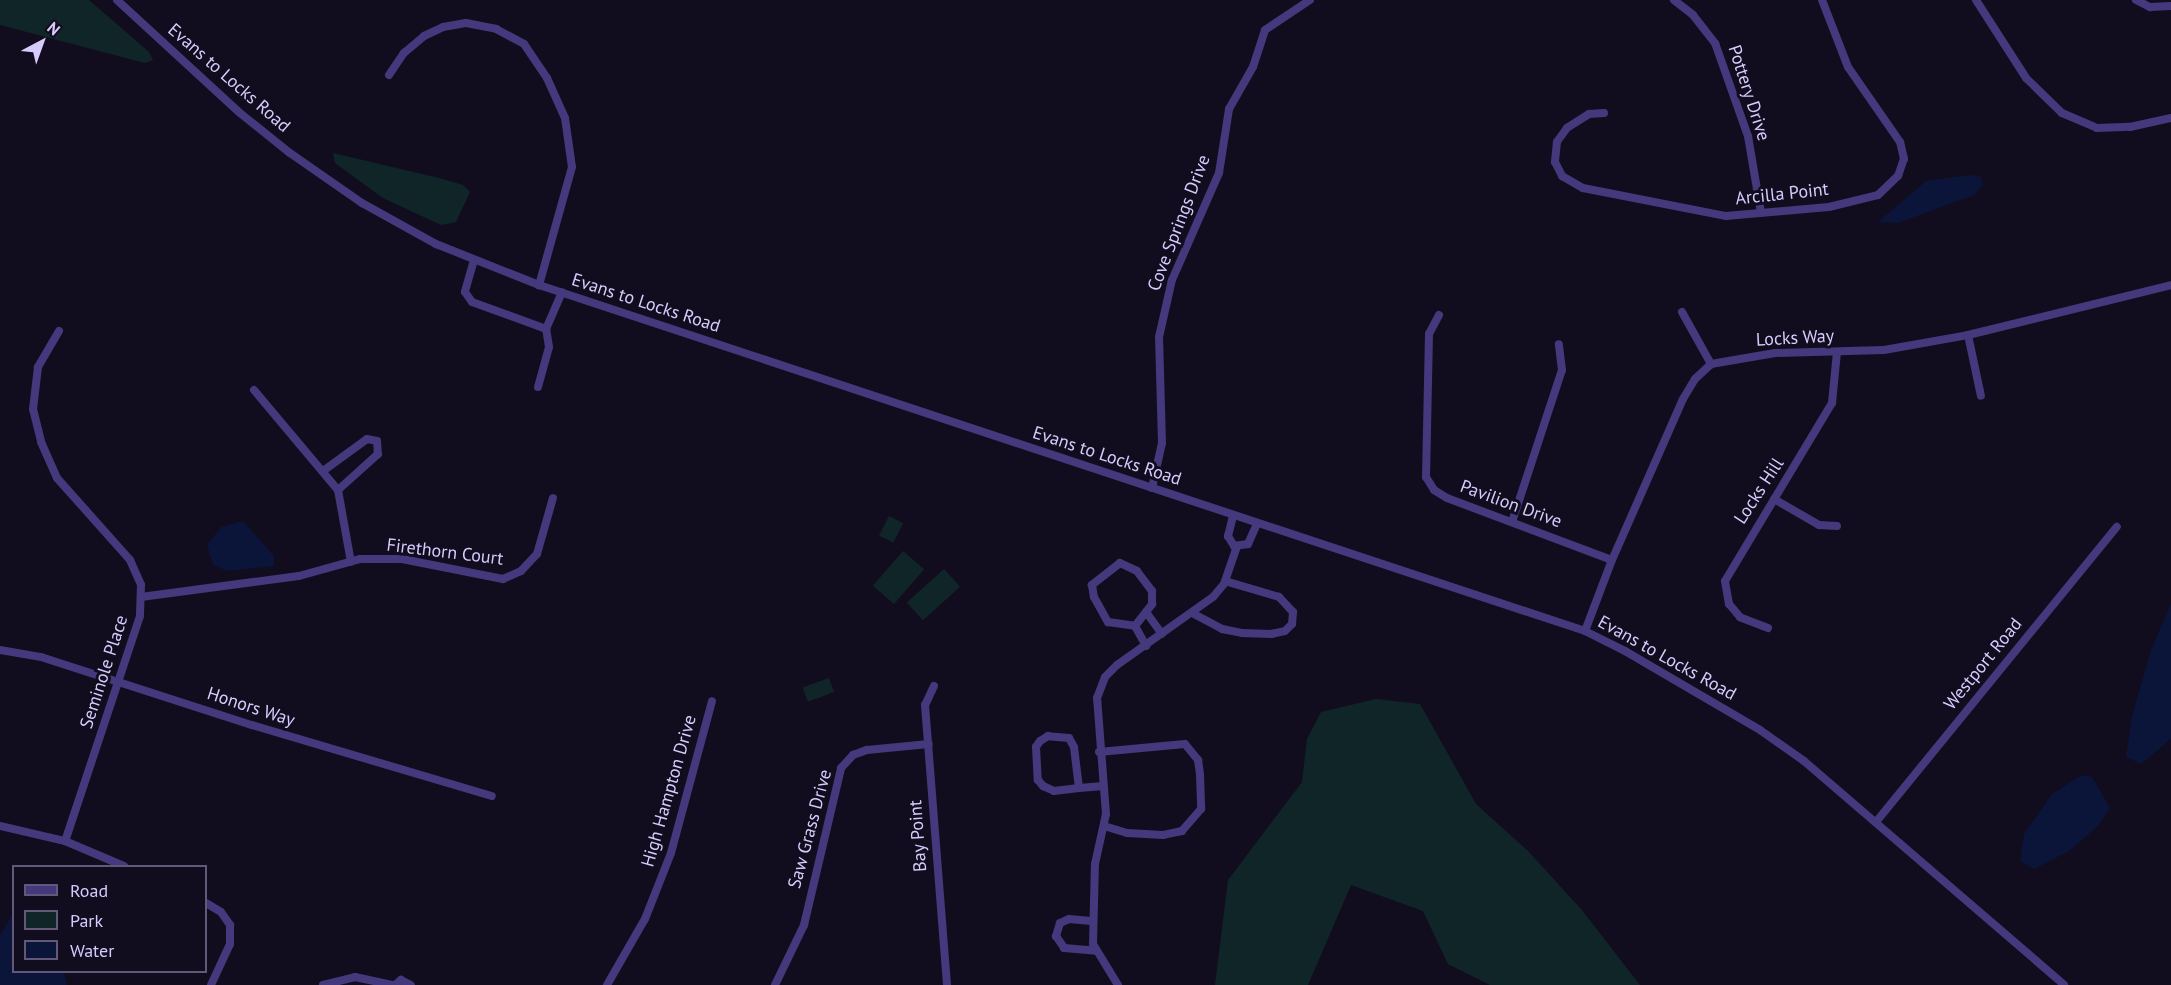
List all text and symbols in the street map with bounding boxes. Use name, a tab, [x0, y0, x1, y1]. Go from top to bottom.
north arrow	[12, 12, 72, 72]
text: N	[43, 17, 64, 39]
street label: Evans to Locks Road	[163, 19, 295, 137]
street label: Pottery Drive	[1723, 42, 1775, 144]
street label: Cove Springs Drive	[1143, 152, 1215, 294]
street label: Arcilla Point	[1734, 178, 1830, 210]
street label: Evans to Locks Road	[569, 269, 723, 337]
street label: Locks Way	[1755, 325, 1835, 351]
street label: Evans to Locks Road	[1030, 422, 1184, 490]
street label: Locks Hill	[1730, 454, 1788, 528]
street label: Pavilion Drive	[1457, 476, 1565, 532]
street label: Firethorn Court	[385, 534, 505, 570]
street label: Evans to Locks Road	[1594, 611, 1740, 705]
street label: Seminole Place	[76, 613, 132, 731]
street label: Westport Road	[1939, 614, 2027, 714]
street label: Honors Way	[204, 683, 298, 731]
street label: High Hampton Drive	[637, 712, 701, 870]
street label: Saw Grass Drive	[784, 767, 836, 891]
street label: Bay Point	[905, 799, 931, 873]
legend	[12, 865, 207, 973]
text: Road	[70, 879, 108, 902]
text: Park	[70, 909, 103, 932]
text: Water	[70, 939, 114, 962]

